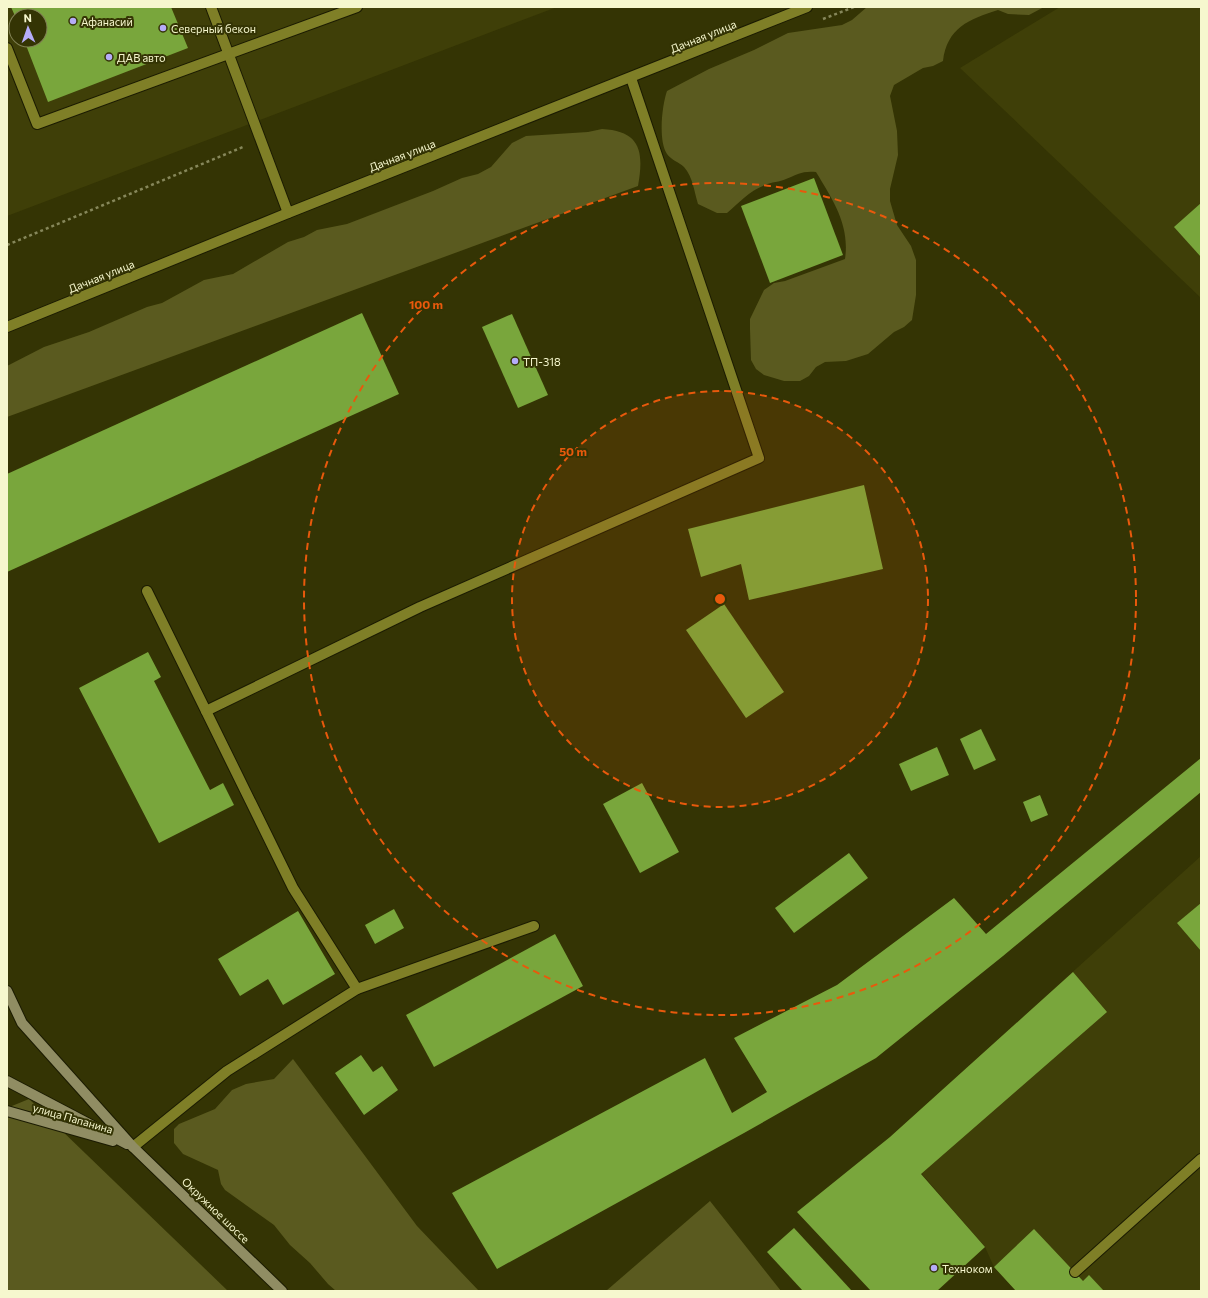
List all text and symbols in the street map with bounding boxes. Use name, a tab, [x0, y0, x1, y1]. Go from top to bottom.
north arrow	[8, 8, 48, 48]
text: N	[23, 11, 32, 24]
place label: Афанасий	[81, 15, 133, 28]
marker: Афанасий	[68, 16, 78, 26]
street label: Дачная улица	[668, 17, 738, 55]
place label: Северный бекон	[171, 22, 256, 35]
marker: Северный бекон	[158, 23, 168, 33]
place label: ДАВ авто	[117, 51, 166, 64]
marker: ДАВ авто	[104, 52, 114, 62]
street label: Дачная улица	[367, 136, 437, 174]
street label: Дачная улица	[66, 257, 136, 295]
text: 100 m	[409, 297, 443, 311]
place label: ТП-318	[523, 355, 561, 368]
marker: ТП-318	[510, 356, 520, 366]
text: 50 m	[559, 444, 587, 458]
centre of rings	[713, 592, 727, 606]
street label: улица Папанина	[31, 1100, 115, 1136]
street label: Окружное шоссе	[180, 1175, 253, 1246]
place label: Техноком	[942, 1262, 993, 1275]
marker: Техноком	[929, 1263, 939, 1273]

